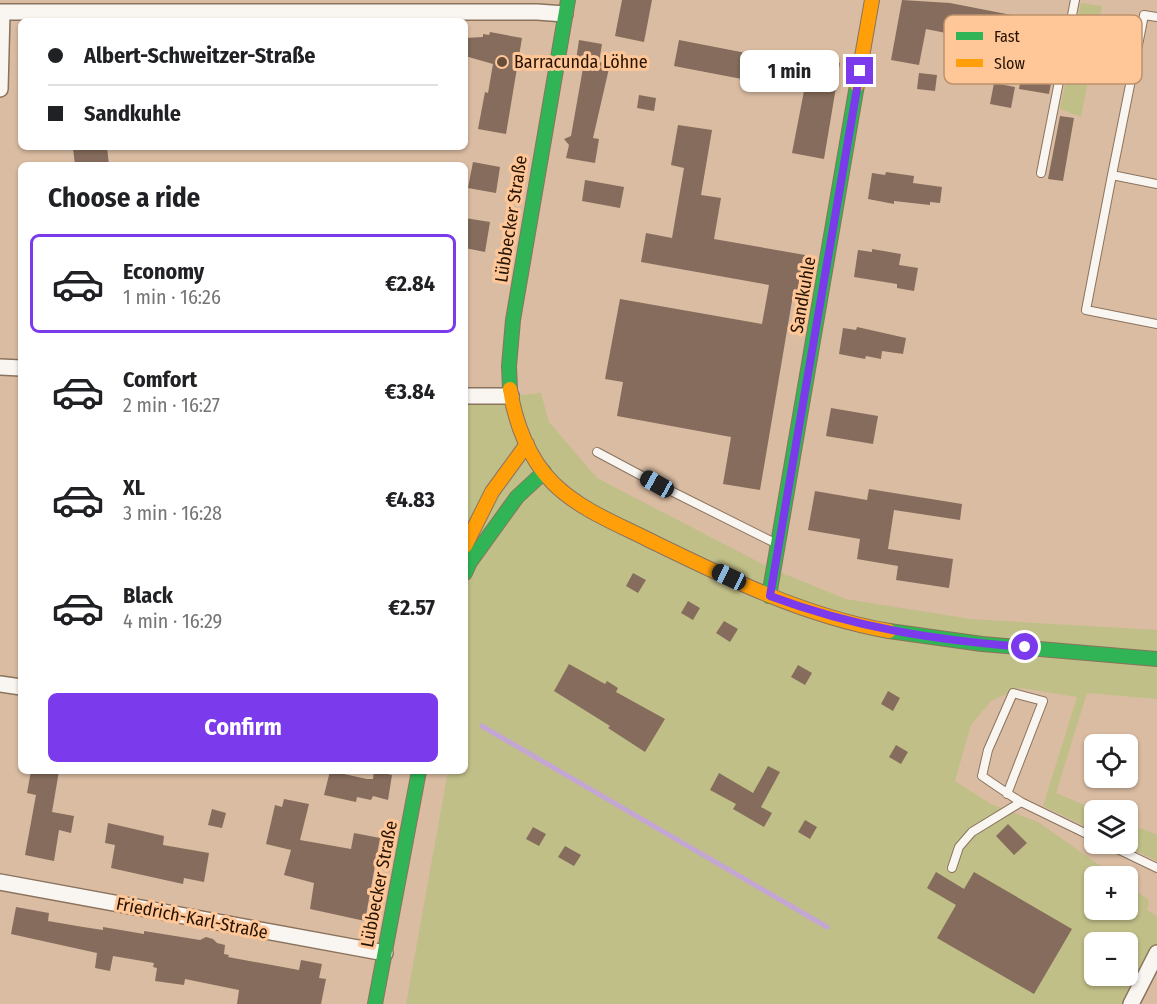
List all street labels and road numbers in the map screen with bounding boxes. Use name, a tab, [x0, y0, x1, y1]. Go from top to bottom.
street label: Lübbecker Straße	[490, 154, 532, 284]
street label: Sandkuhle	[785, 255, 821, 335]
street label: Lübbecker Straße	[356, 819, 402, 949]
street label: Friedrich-Karl-Straße	[114, 892, 270, 944]

